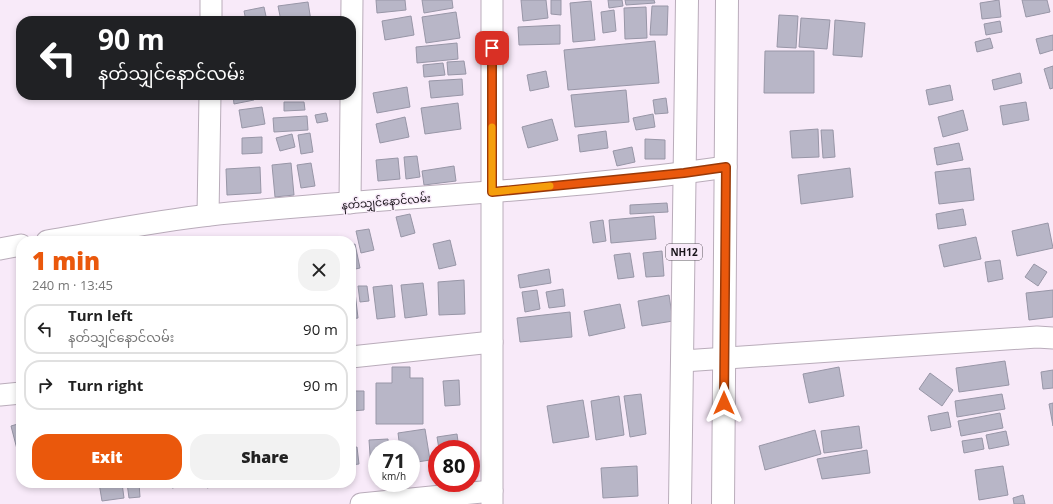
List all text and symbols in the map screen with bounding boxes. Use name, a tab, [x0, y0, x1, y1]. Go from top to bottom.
text: 90 m	[98, 20, 165, 58]
pin	[475, 31, 509, 65]
icon: left	[32, 32, 84, 84]
icon: arrive	[481, 37, 503, 59]
text: နတ်သျှင်နောင်လမ်း	[98, 61, 245, 85]
street label: နတ်သျှင်နောင်လမ်း	[341, 190, 432, 215]
text: 1 min	[32, 244, 100, 277]
road number: NH12	[666, 244, 702, 260]
button: close	[298, 249, 340, 291]
text: 240 m · 13:45	[32, 276, 113, 294]
text: Turn left	[68, 305, 133, 325]
icon: left	[34, 318, 56, 340]
text: 90 m	[303, 319, 338, 339]
text: နတ်သျှင်နောင်လမ်း	[68, 328, 174, 346]
icon: right	[34, 374, 56, 396]
text: Turn right	[68, 375, 143, 395]
text: 90 m	[303, 375, 338, 395]
position arrow	[703, 382, 745, 424]
button: Exit	[32, 434, 182, 480]
button: Share	[190, 434, 340, 480]
speed limit sign: 80	[428, 440, 480, 492]
text: 71	[383, 447, 405, 474]
text: km/h	[382, 469, 406, 483]

